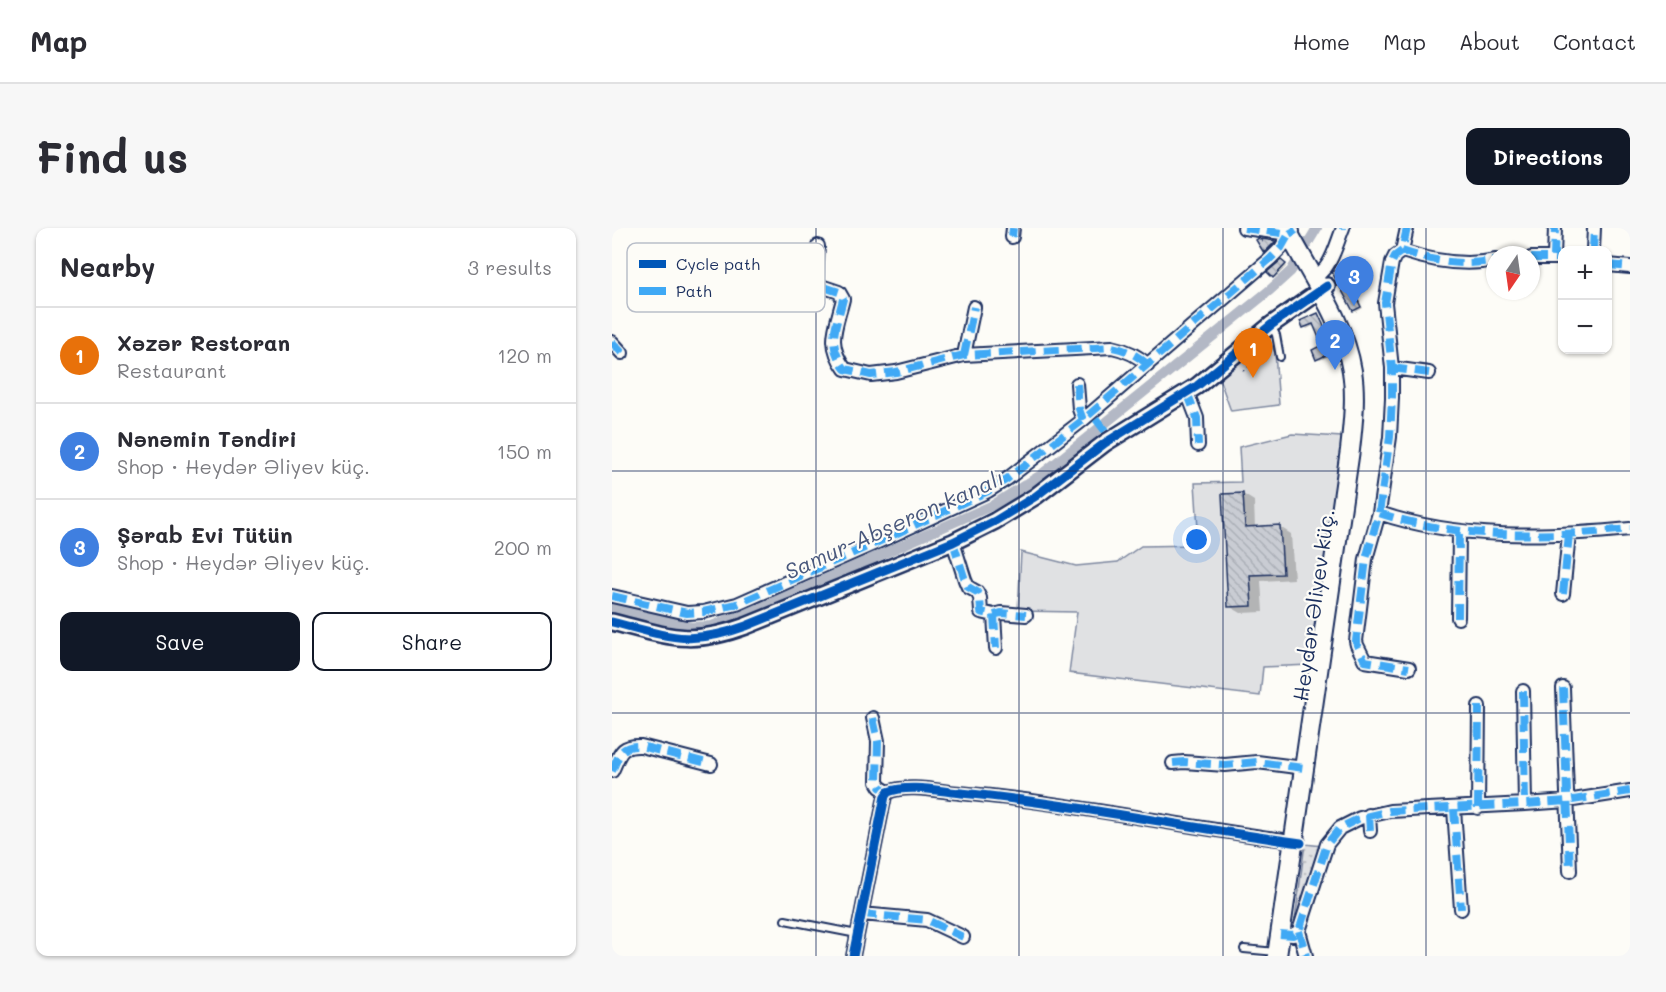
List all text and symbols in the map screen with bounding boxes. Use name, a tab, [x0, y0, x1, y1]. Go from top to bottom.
text: Map	[30, 23, 87, 59]
text: Home	[1293, 28, 1350, 55]
text: Map	[1383, 28, 1426, 55]
text: About	[1459, 28, 1520, 55]
text: Contact	[1553, 28, 1636, 55]
button: Directions	[1466, 128, 1630, 185]
text: Find us	[36, 129, 188, 184]
legend	[627, 243, 825, 312]
north arrow	[1486, 246, 1540, 300]
map controls	[1558, 246, 1612, 354]
button: +	[1558, 246, 1612, 300]
text: Nearby	[60, 250, 155, 284]
text: Cycle path	[676, 253, 760, 274]
text: 3 results	[467, 254, 552, 280]
pin: 3	[1334, 256, 1374, 306]
text: Path	[676, 280, 712, 301]
button: −	[1558, 300, 1612, 354]
pin: 2	[1316, 320, 1354, 370]
text: Xəzər Restoran	[117, 328, 290, 357]
pin: 1	[1234, 328, 1272, 378]
text: 1	[75, 342, 84, 368]
text: 120 m	[497, 342, 552, 368]
text: Restaurant	[117, 357, 227, 383]
text: Nənəmin Təndiri	[117, 424, 297, 453]
text: 2	[74, 438, 85, 464]
text: 150 m	[497, 438, 552, 464]
text: Shop · Heydər Əliyev küç.	[117, 453, 370, 479]
water label: Samur-Abşeron kanalı	[780, 463, 1008, 585]
street label: Heydər Əliyev küç.	[1286, 507, 1340, 703]
text: Şərab Evi Tütün	[117, 520, 293, 549]
your location	[1182, 525, 1211, 554]
text: 3	[74, 534, 86, 560]
text: 200 m	[494, 534, 552, 560]
text: Shop · Heydər Əliyev küç.	[117, 549, 370, 575]
button: Save	[60, 612, 300, 671]
button: Share	[312, 612, 552, 671]

